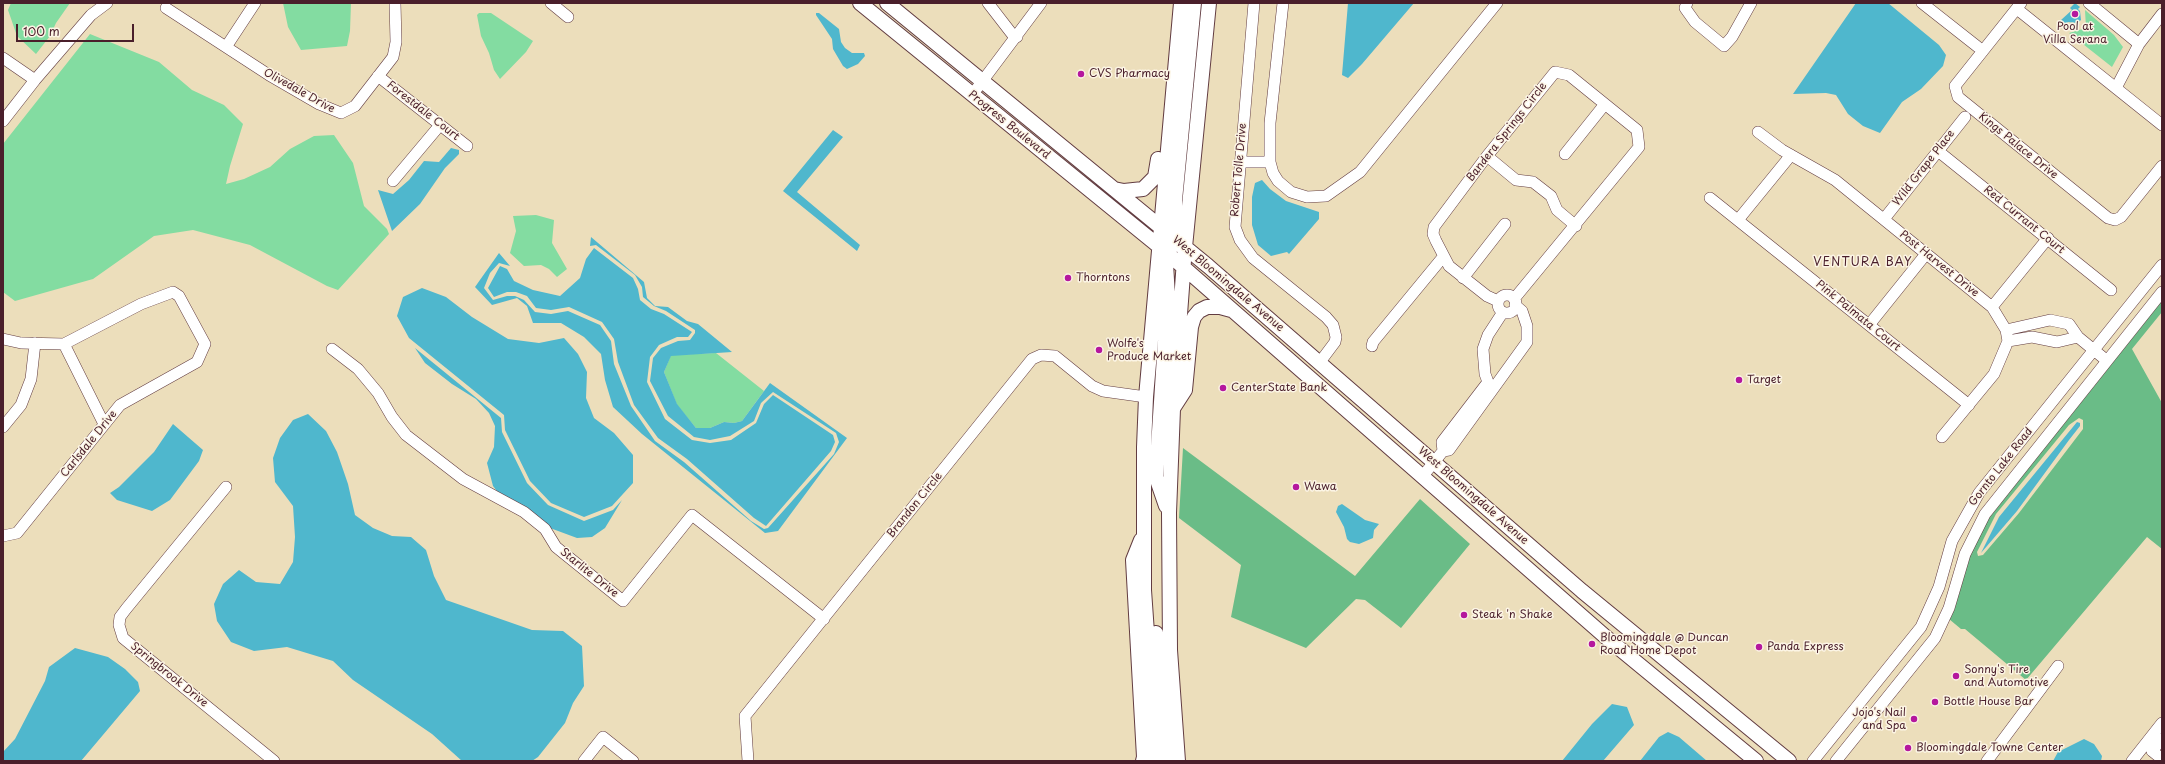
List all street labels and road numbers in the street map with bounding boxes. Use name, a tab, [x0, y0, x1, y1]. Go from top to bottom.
street label: Olivedale Drive	[261, 66, 337, 116]
street label: Forestdale Court	[384, 78, 462, 144]
street label: Bandera Springs Circle	[1464, 80, 1550, 184]
street label: Progress Boulevard	[966, 88, 1052, 162]
street label: Kings Palace Drive	[1976, 110, 2060, 182]
street label: Robert Tolle Drive	[1228, 123, 1250, 217]
street label: Wild Grape Place	[1890, 127, 1958, 209]
street label: Red Currant Court	[1981, 183, 2067, 257]
street label: Post Harvest Drive	[1897, 228, 1981, 300]
street label: West Bloomingdale Avenue	[1170, 233, 1286, 335]
street label: Pink Palmata Court	[1813, 278, 1903, 354]
street label: Carlsdale Drive	[58, 408, 120, 480]
street label: Gornto Lake Road	[1966, 425, 2036, 509]
street label: West Bloomingdale Avenue	[1415, 445, 1531, 547]
street label: Brandon Circle	[885, 470, 945, 540]
street label: Starlite Drive	[557, 546, 621, 600]
street label: Springbrook Drive	[128, 640, 210, 710]

